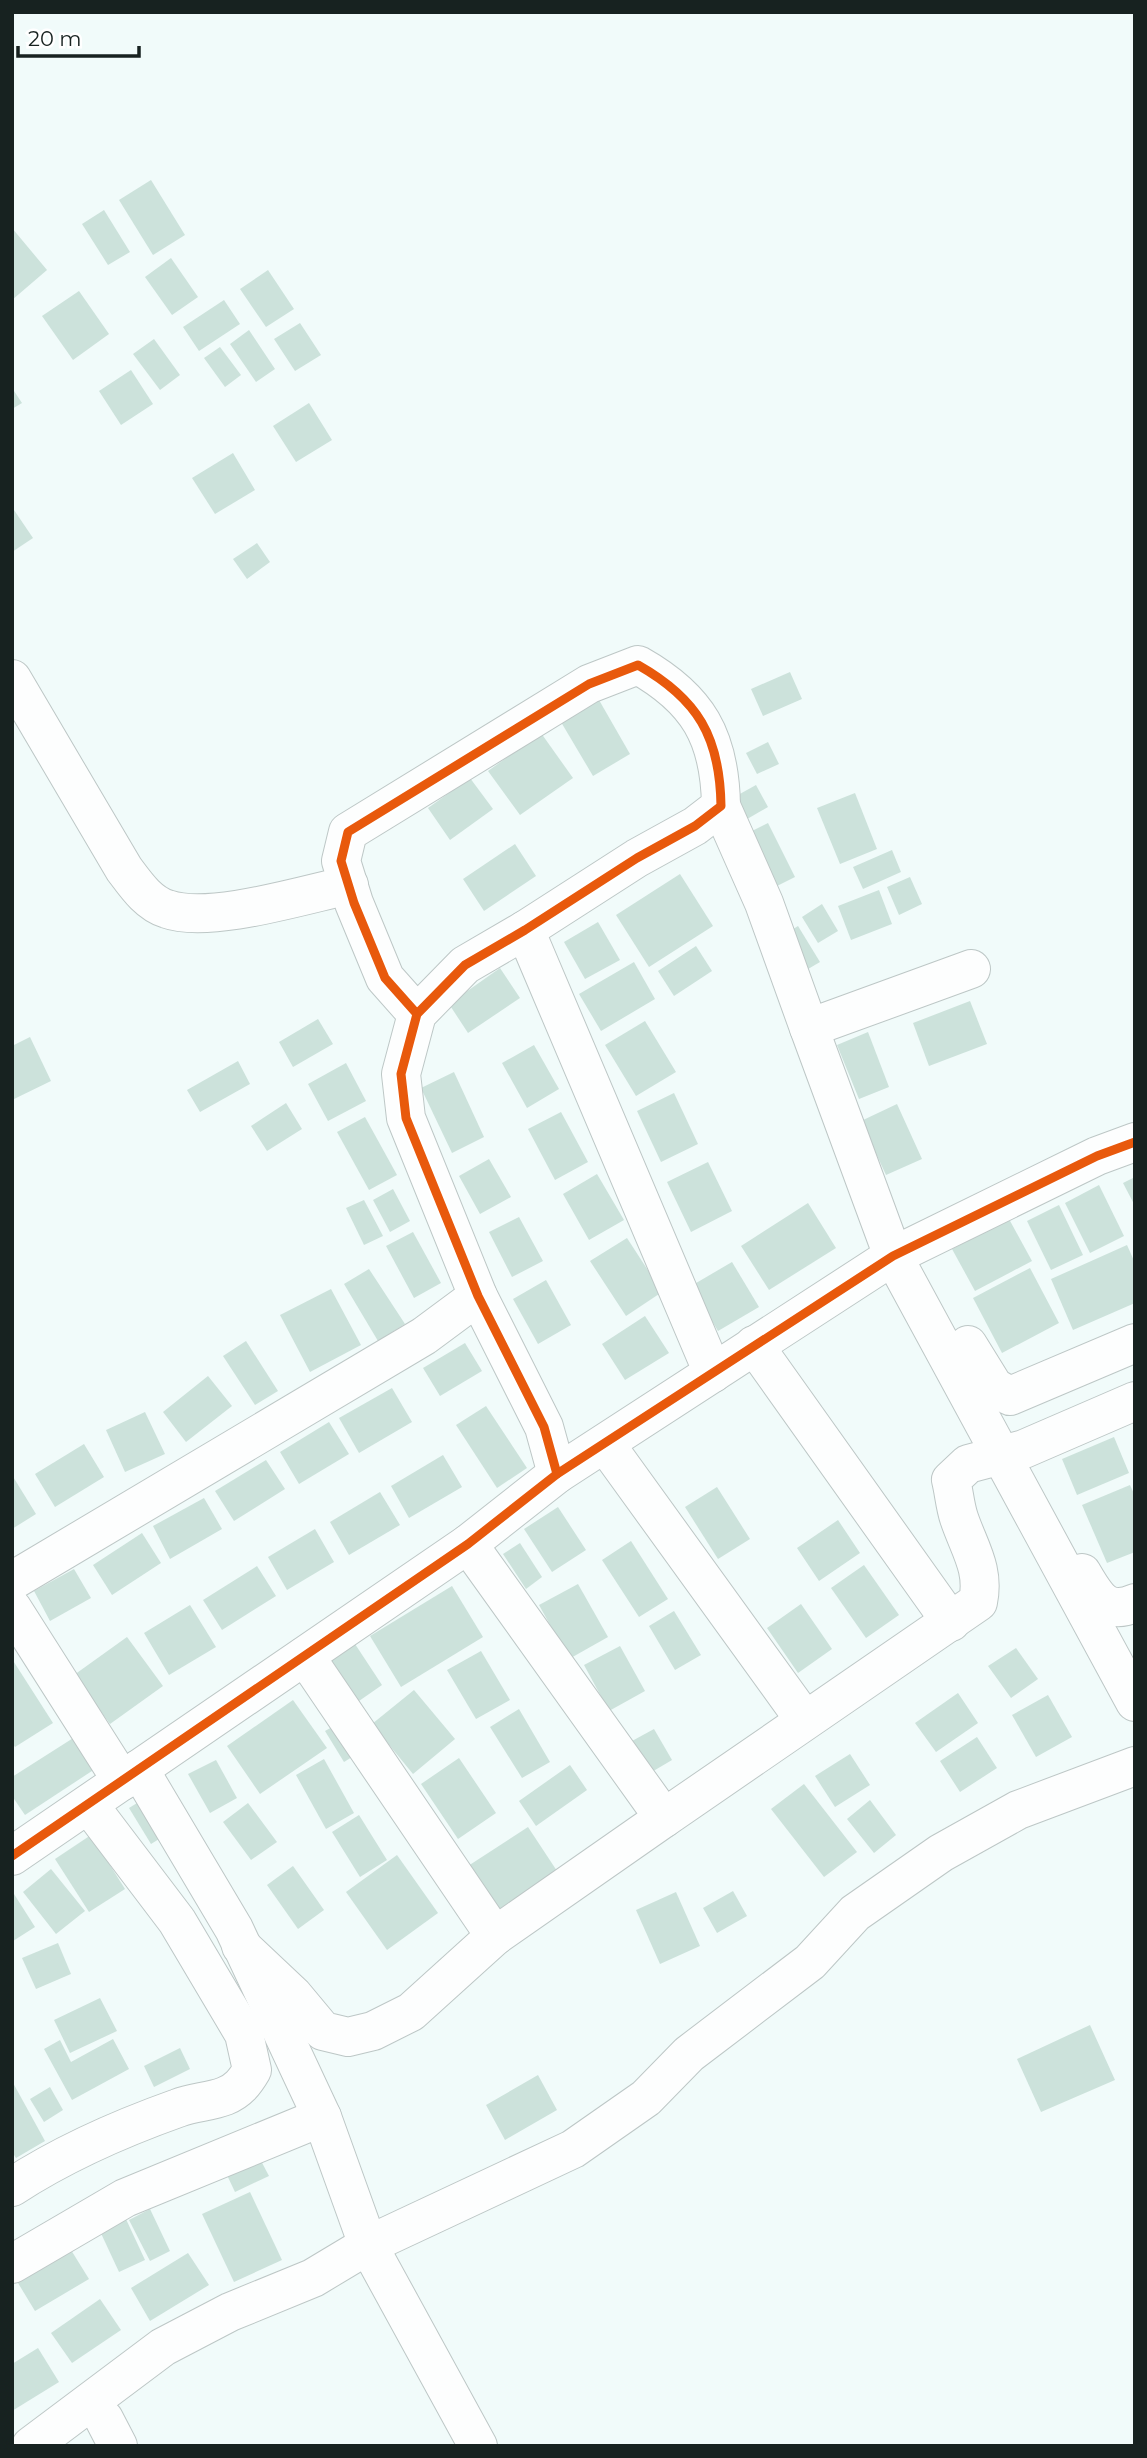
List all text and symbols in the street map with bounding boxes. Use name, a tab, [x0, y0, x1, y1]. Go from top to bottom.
scale bar	[18, 14, 138, 58]
text: 20 m	[28, 26, 82, 51]

